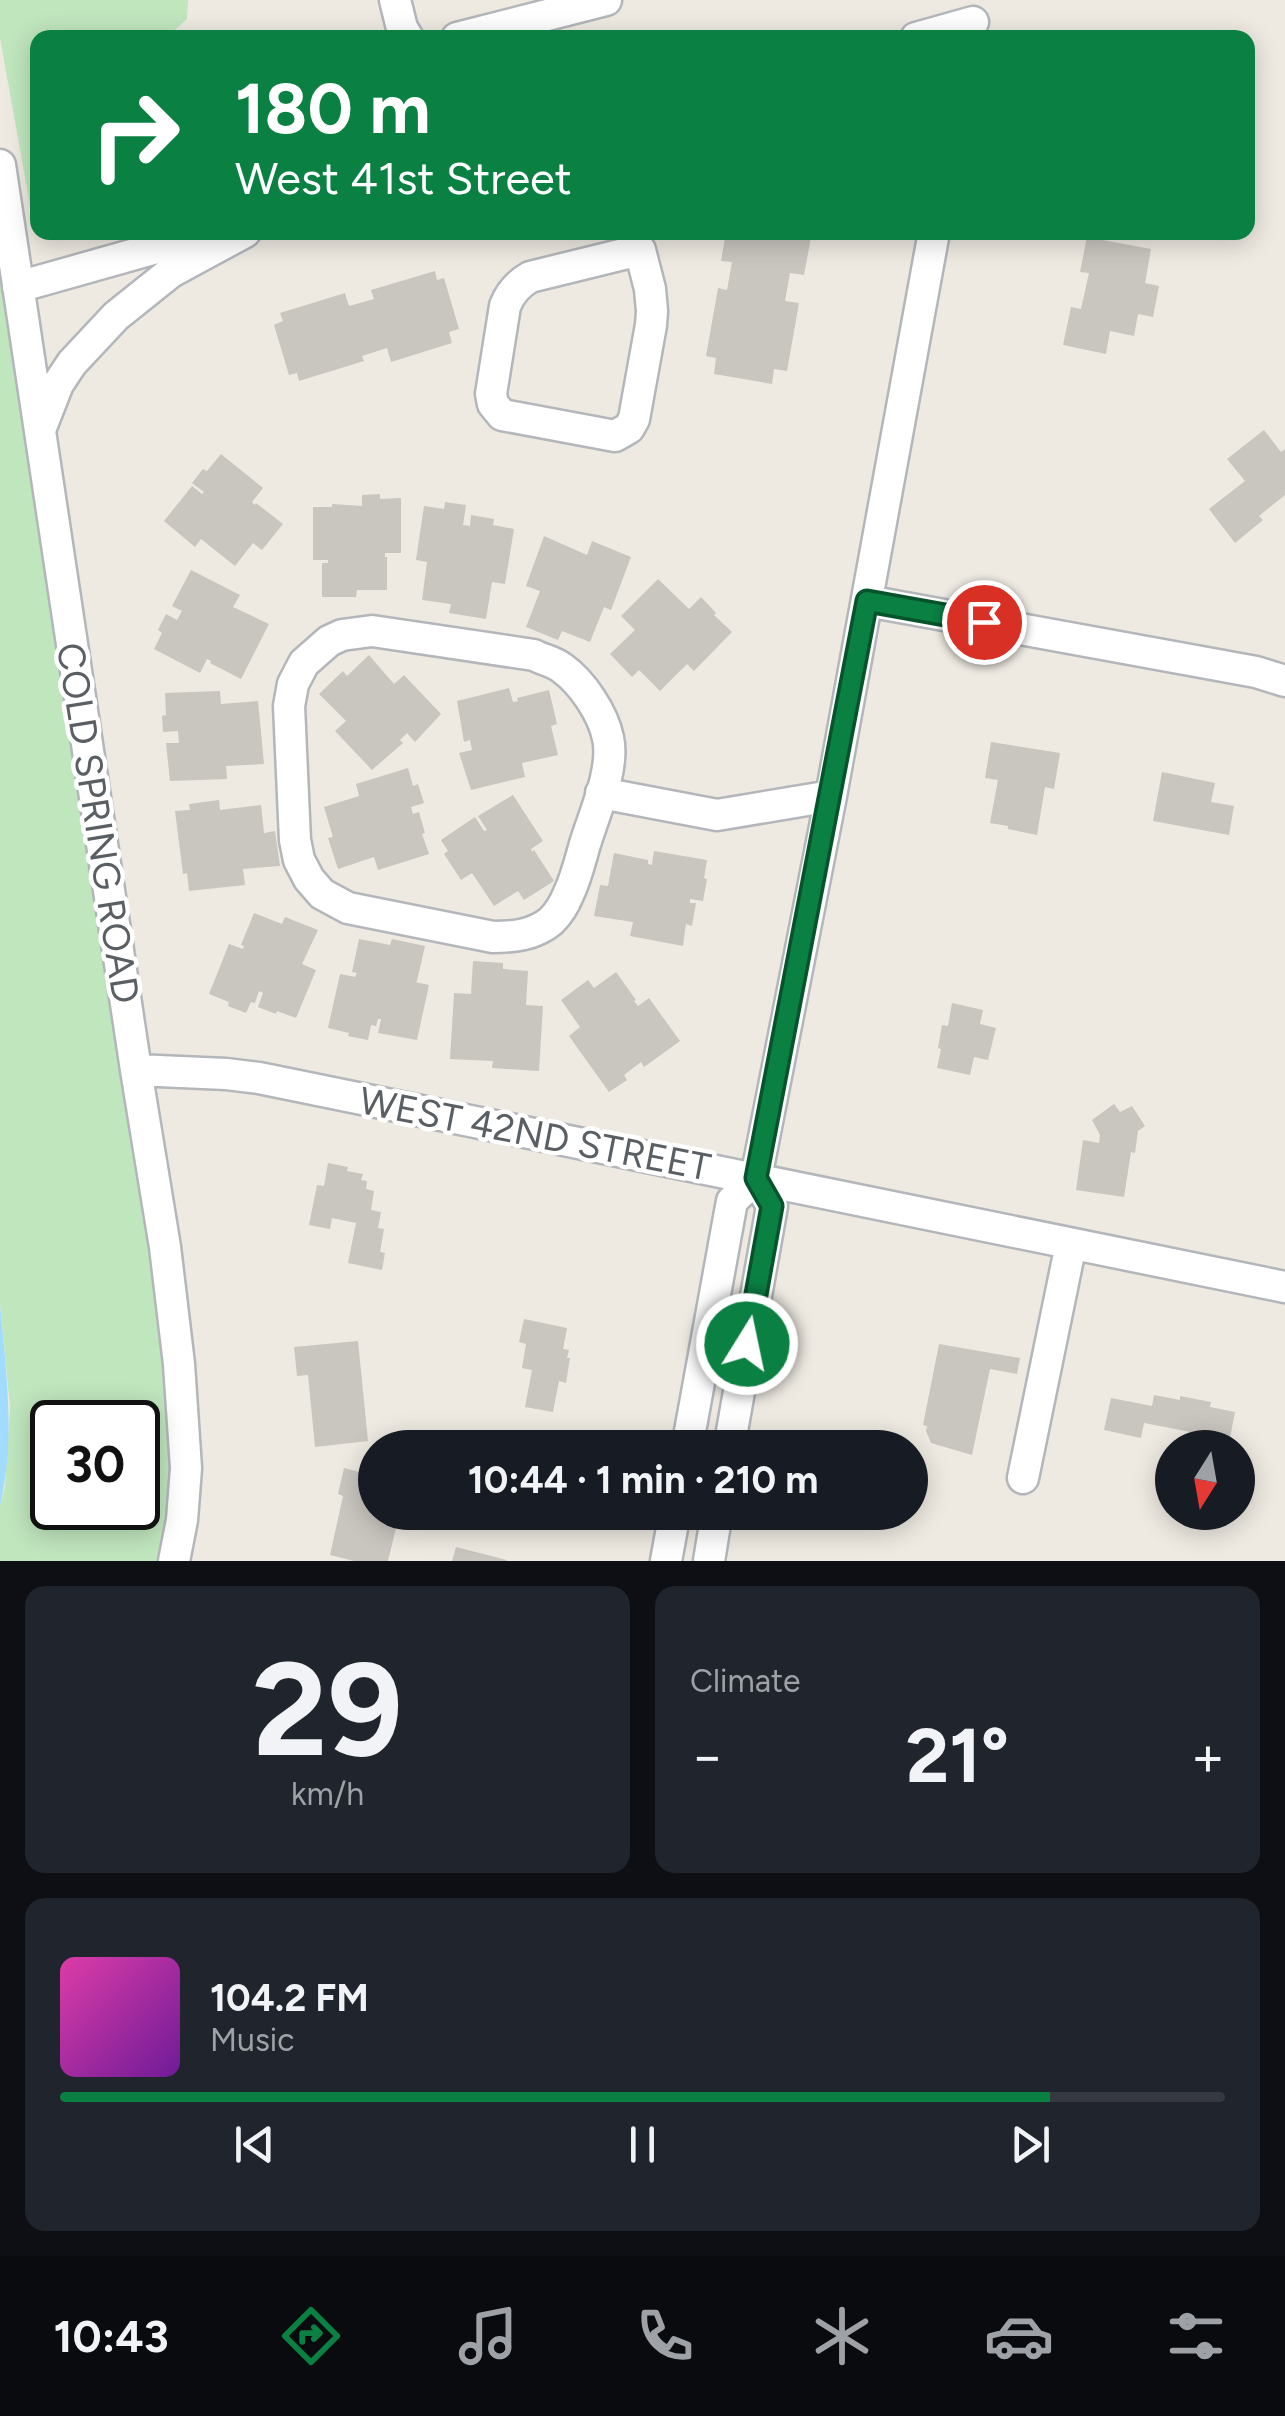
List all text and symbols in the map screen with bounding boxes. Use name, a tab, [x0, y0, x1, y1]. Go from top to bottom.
text: 180 m	[235, 66, 430, 151]
icon: right	[70, 70, 200, 200]
text: West 41st Street	[235, 151, 572, 205]
pin	[942, 580, 1027, 665]
icon: arrive	[957, 595, 1012, 650]
street label: COLD SPRING ROAD	[47, 639, 149, 1007]
street label: WEST 42ND STREET	[356, 1077, 714, 1191]
position arrow	[695, 1292, 799, 1396]
speed limit sign: 30	[30, 1400, 160, 1530]
north arrow	[1155, 1430, 1255, 1530]
map controls	[1155, 1430, 1255, 1530]
text: 10:44 · 1 min · 210 m	[468, 1457, 818, 1503]
text: 29	[252, 1632, 403, 1788]
text: Climate	[690, 1662, 801, 1700]
text: 21°	[906, 1711, 1009, 1801]
text: −	[690, 1723, 724, 1789]
text: +	[1191, 1723, 1225, 1789]
text: km/h	[291, 1775, 364, 1813]
text: 104.2 FM	[210, 1975, 369, 2021]
text: Music	[210, 2021, 295, 2059]
icon: previous	[227, 2117, 282, 2172]
icon: pause	[615, 2117, 670, 2172]
icon: next	[1003, 2117, 1058, 2172]
icon: directions	[276, 2301, 346, 2371]
icon: music	[453, 2301, 523, 2371]
icon: phone	[630, 2301, 700, 2371]
icon: climate	[807, 2301, 877, 2371]
icon: car	[984, 2301, 1054, 2371]
icon: filters	[1161, 2301, 1231, 2371]
text: 10:43	[54, 2309, 169, 2363]

